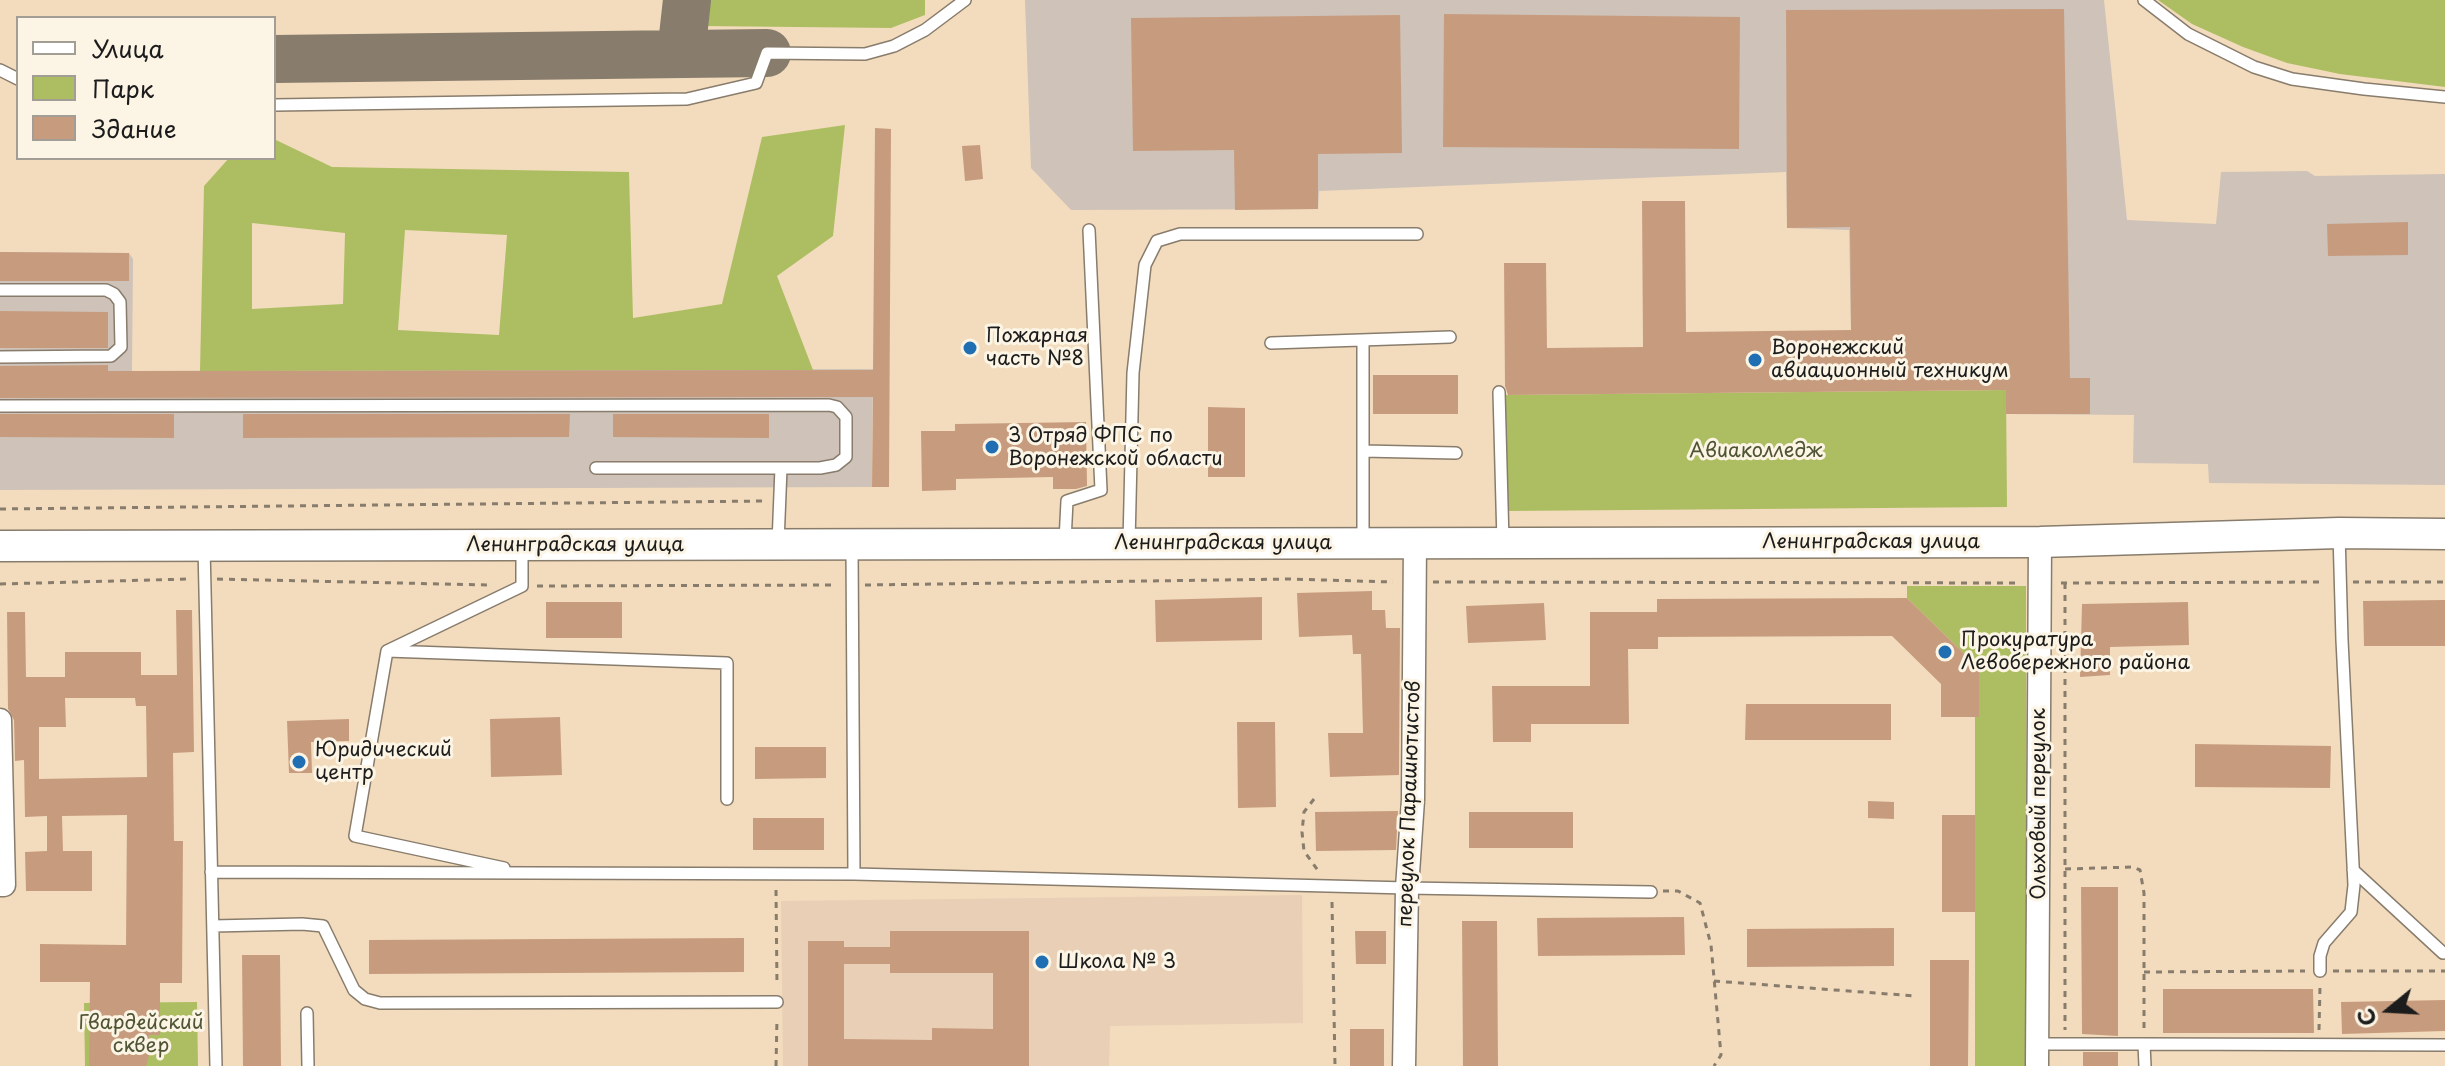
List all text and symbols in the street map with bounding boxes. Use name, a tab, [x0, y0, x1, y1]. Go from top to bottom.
legend	[16, 16, 276, 160]
text: Улица	[92, 30, 164, 66]
text: Парк	[92, 70, 154, 106]
text: Здание	[92, 110, 177, 146]
place label: Пожарная часть №8	[986, 324, 1088, 371]
place label: Воронежский авиационный техникум	[1771, 336, 2009, 383]
marker: Пожарная часть №8	[961, 339, 979, 357]
marker: Воронежский авиационный техникум	[1746, 351, 1764, 369]
place label: 3 Отряд ФПС по Воронежской области	[1008, 424, 1222, 471]
marker: 3 Отряд ФПС по Воронежской области	[983, 438, 1001, 456]
park label: Авиаколледж	[1689, 439, 1823, 463]
street label: Ленинградская улица	[1762, 530, 1980, 554]
street label: Ленинградская улица	[1114, 531, 1332, 555]
street label: Ленинградская улица	[466, 533, 684, 557]
place label: Прокуратура Левобережного района	[1961, 628, 2190, 675]
marker: Прокуратура Левобережного района	[1936, 643, 1954, 661]
street label: переулок Парашютистов	[1394, 680, 1426, 928]
street label: Ольховый переулок	[2027, 708, 2051, 900]
place label: Юридический центр	[315, 738, 452, 785]
marker: Юридический центр	[290, 753, 308, 771]
place label: Школа № 3	[1058, 950, 1176, 974]
marker: Школа № 3	[1033, 953, 1051, 971]
north arrow	[2349, 970, 2429, 1050]
text: С	[2347, 1005, 2384, 1031]
park label: Гвардейский сквер	[78, 1011, 204, 1058]

